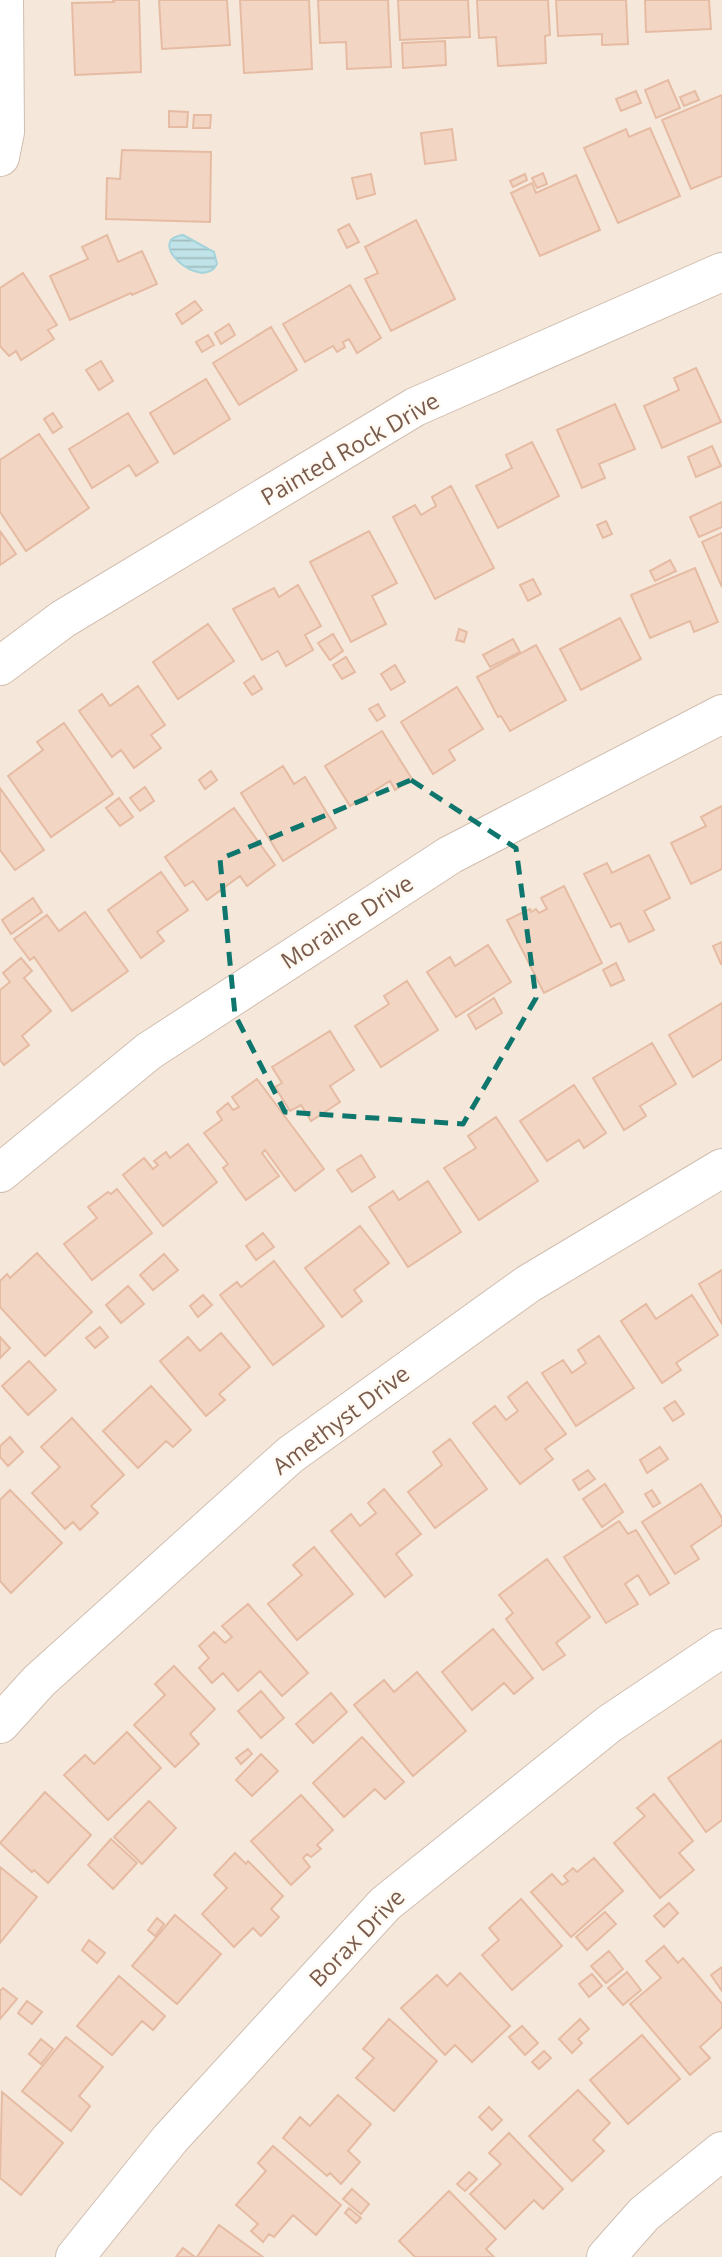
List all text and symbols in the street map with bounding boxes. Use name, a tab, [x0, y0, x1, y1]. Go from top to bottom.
street label: Painted Rock Drive	[254, 384, 445, 512]
street label: Moraine Drive	[274, 866, 419, 976]
street label: Amethyst Drive	[265, 1357, 416, 1481]
street label: Borax Drive	[301, 1881, 411, 1993]

